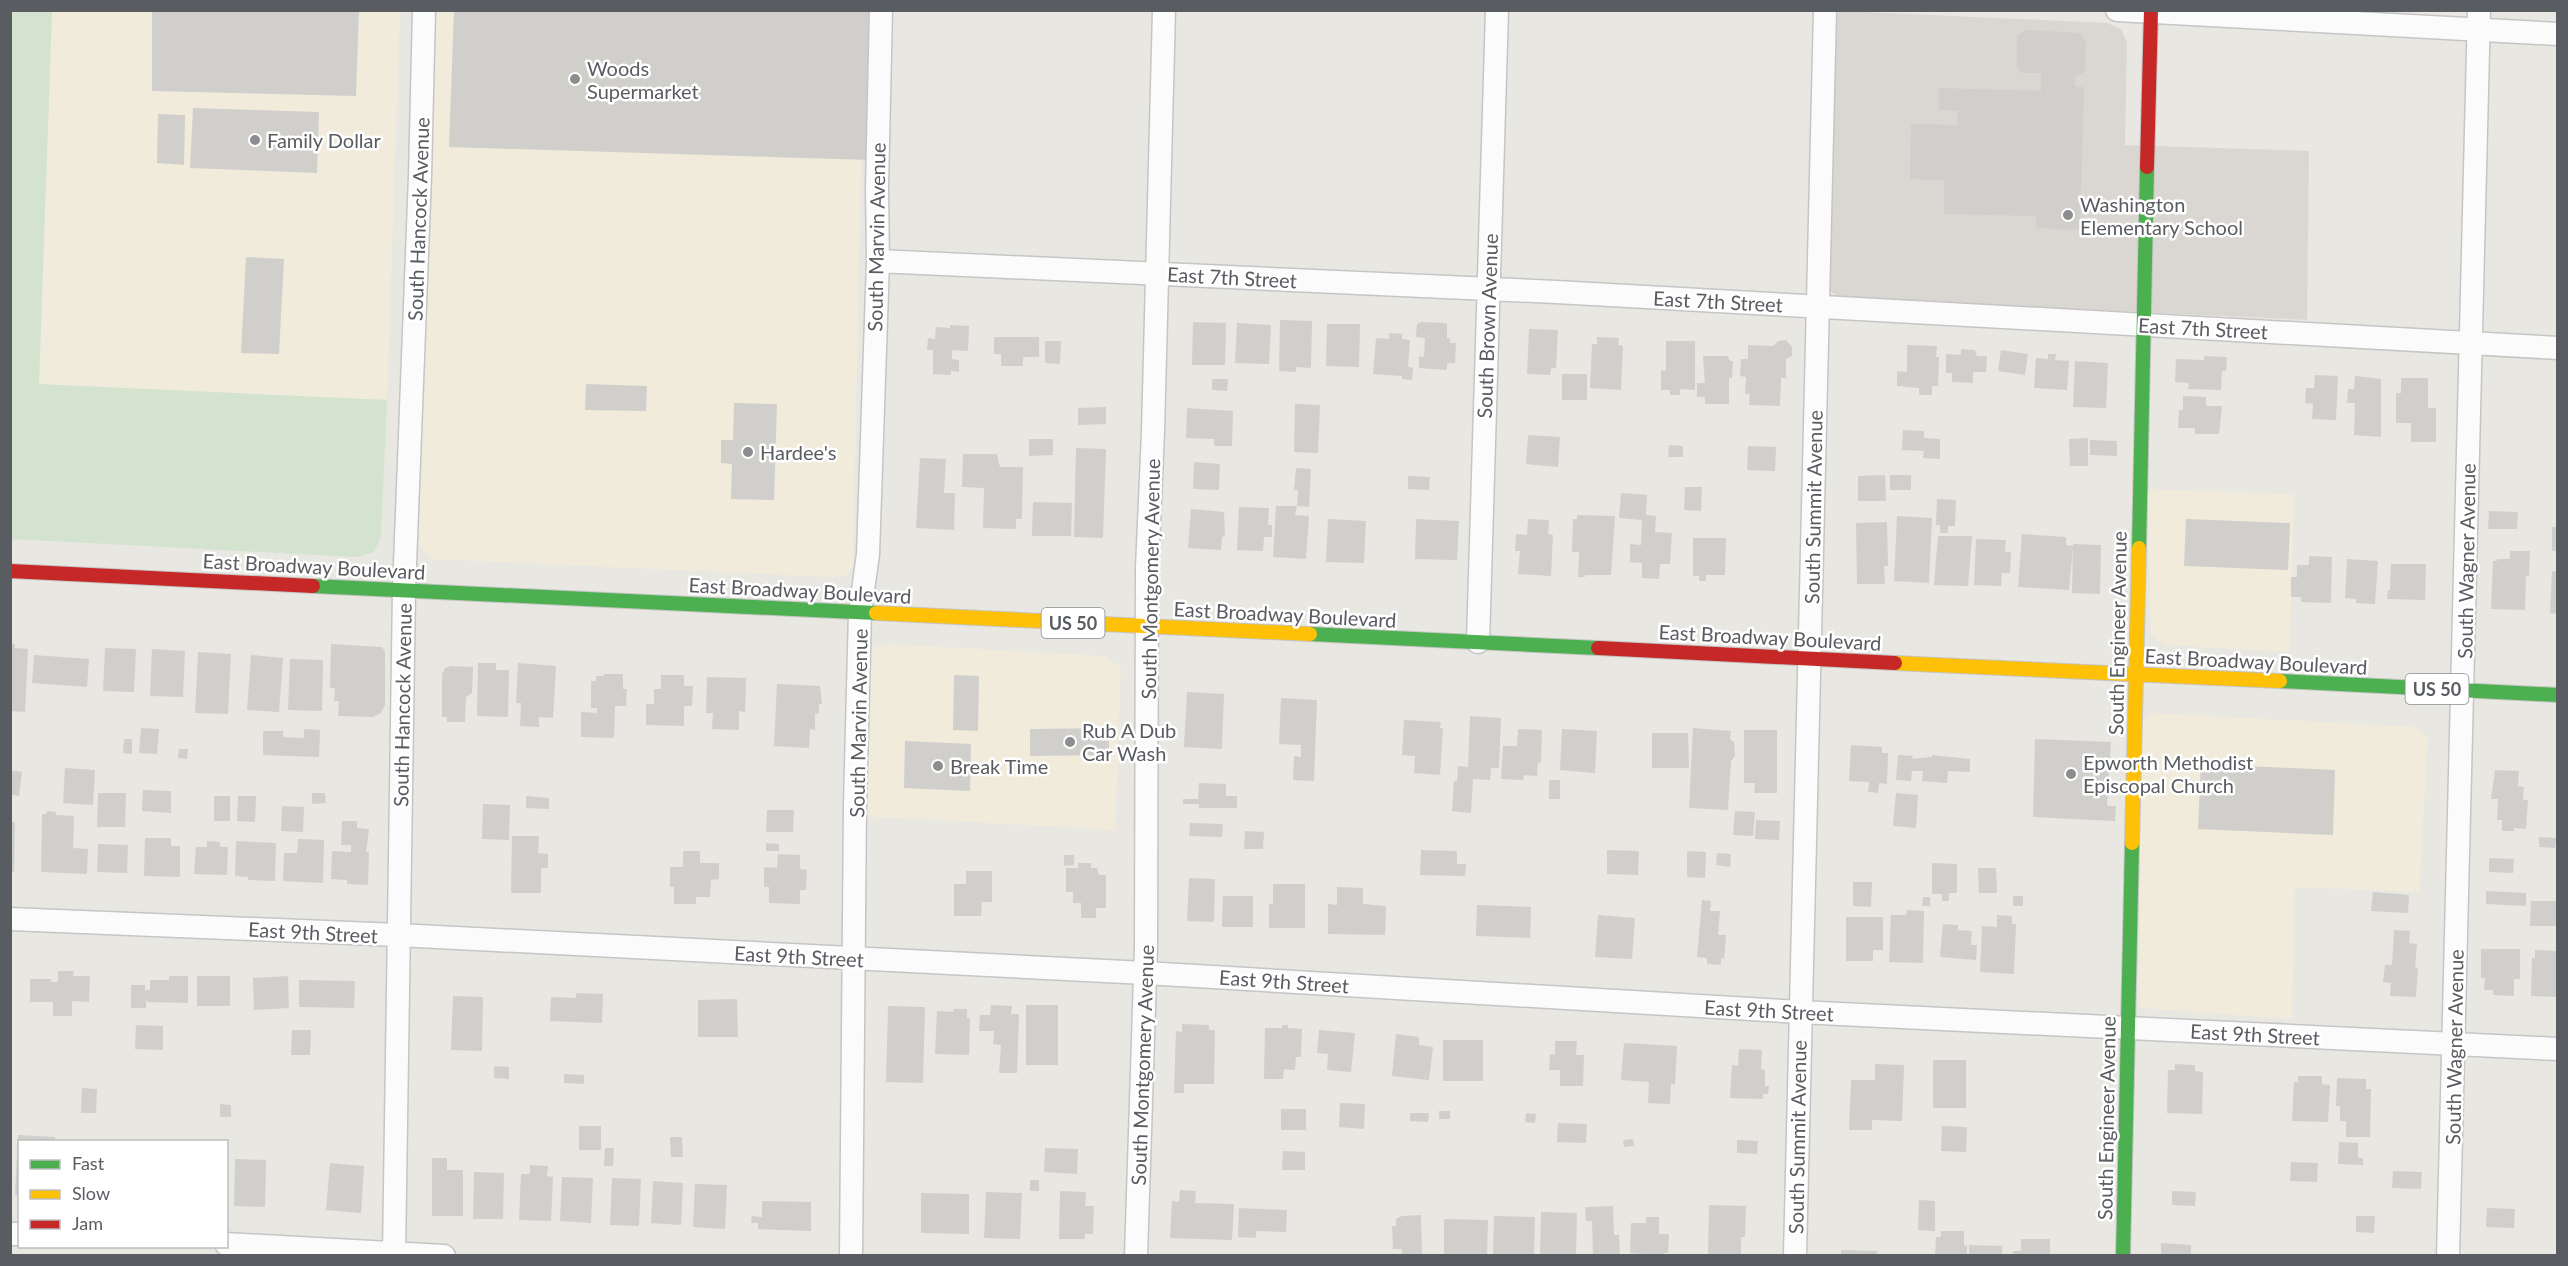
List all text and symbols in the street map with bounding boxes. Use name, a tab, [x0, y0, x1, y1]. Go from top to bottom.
place label: Woods Supermarket	[587, 56, 699, 103]
marker: Woods Supermarket	[568, 72, 582, 86]
street label: South Hancock Avenue	[402, 117, 434, 321]
place label: Family Dollar	[267, 128, 382, 152]
marker: Family Dollar	[248, 133, 262, 147]
street label: South Marvin Avenue	[862, 142, 890, 332]
place label: Washington Elementary School	[2080, 192, 2243, 239]
marker: Washington Elementary School	[2061, 208, 2075, 222]
street label: South Brown Avenue	[1472, 233, 1502, 419]
street label: East 7th Street	[1166, 262, 1298, 292]
street label: East 7th Street	[1652, 286, 1784, 316]
street label: East 7th Street	[2137, 313, 2269, 343]
street label: South Summit Avenue	[1799, 410, 1827, 604]
place label: Hardee's	[760, 440, 836, 464]
marker: Hardee's	[741, 445, 755, 459]
street label: South Montgomery Avenue	[1136, 458, 1164, 700]
street label: South Wagner Avenue	[2452, 463, 2480, 659]
street label: South Engineer Avenue	[2103, 531, 2131, 735]
street label: East Broadway Boulevard	[202, 548, 426, 584]
street label: East Broadway Boulevard	[688, 572, 912, 608]
street label: East Broadway Boulevard	[1173, 596, 1397, 632]
street label: South Hancock Avenue	[388, 603, 416, 807]
road number: US 50	[1042, 608, 1104, 638]
street label: East Broadway Boulevard	[1658, 619, 1882, 655]
street label: South Marvin Avenue	[844, 628, 872, 818]
street label: East Broadway Boulevard	[2144, 643, 2368, 679]
road number: US 50	[2406, 674, 2468, 704]
place label: Rub A Dub Car Wash	[1082, 718, 1176, 765]
marker: Rub A Dub Car Wash	[1063, 735, 1077, 749]
place label: Epworth Methodist Episcopal Church	[2083, 750, 2253, 797]
place label: Break Time	[950, 754, 1048, 778]
marker: Break Time	[931, 759, 945, 773]
marker: Epworth Methodist Episcopal Church	[2064, 767, 2078, 781]
street label: East 9th Street	[247, 917, 379, 947]
street label: East 9th Street	[733, 941, 865, 971]
street label: South Montgomery Avenue	[1126, 944, 1158, 1186]
street label: South Wagner Avenue	[2440, 949, 2468, 1145]
street label: East 9th Street	[1218, 964, 1350, 998]
street label: East 9th Street	[1703, 995, 1835, 1025]
street label: South Engineer Avenue	[2092, 1016, 2120, 1220]
street label: East 9th Street	[2189, 1019, 2321, 1049]
street label: South Summit Avenue	[1783, 1040, 1811, 1234]
legend	[18, 1140, 228, 1248]
text: Fast	[72, 1152, 105, 1174]
text: Slow	[72, 1182, 110, 1204]
text: Jam	[72, 1212, 103, 1234]

